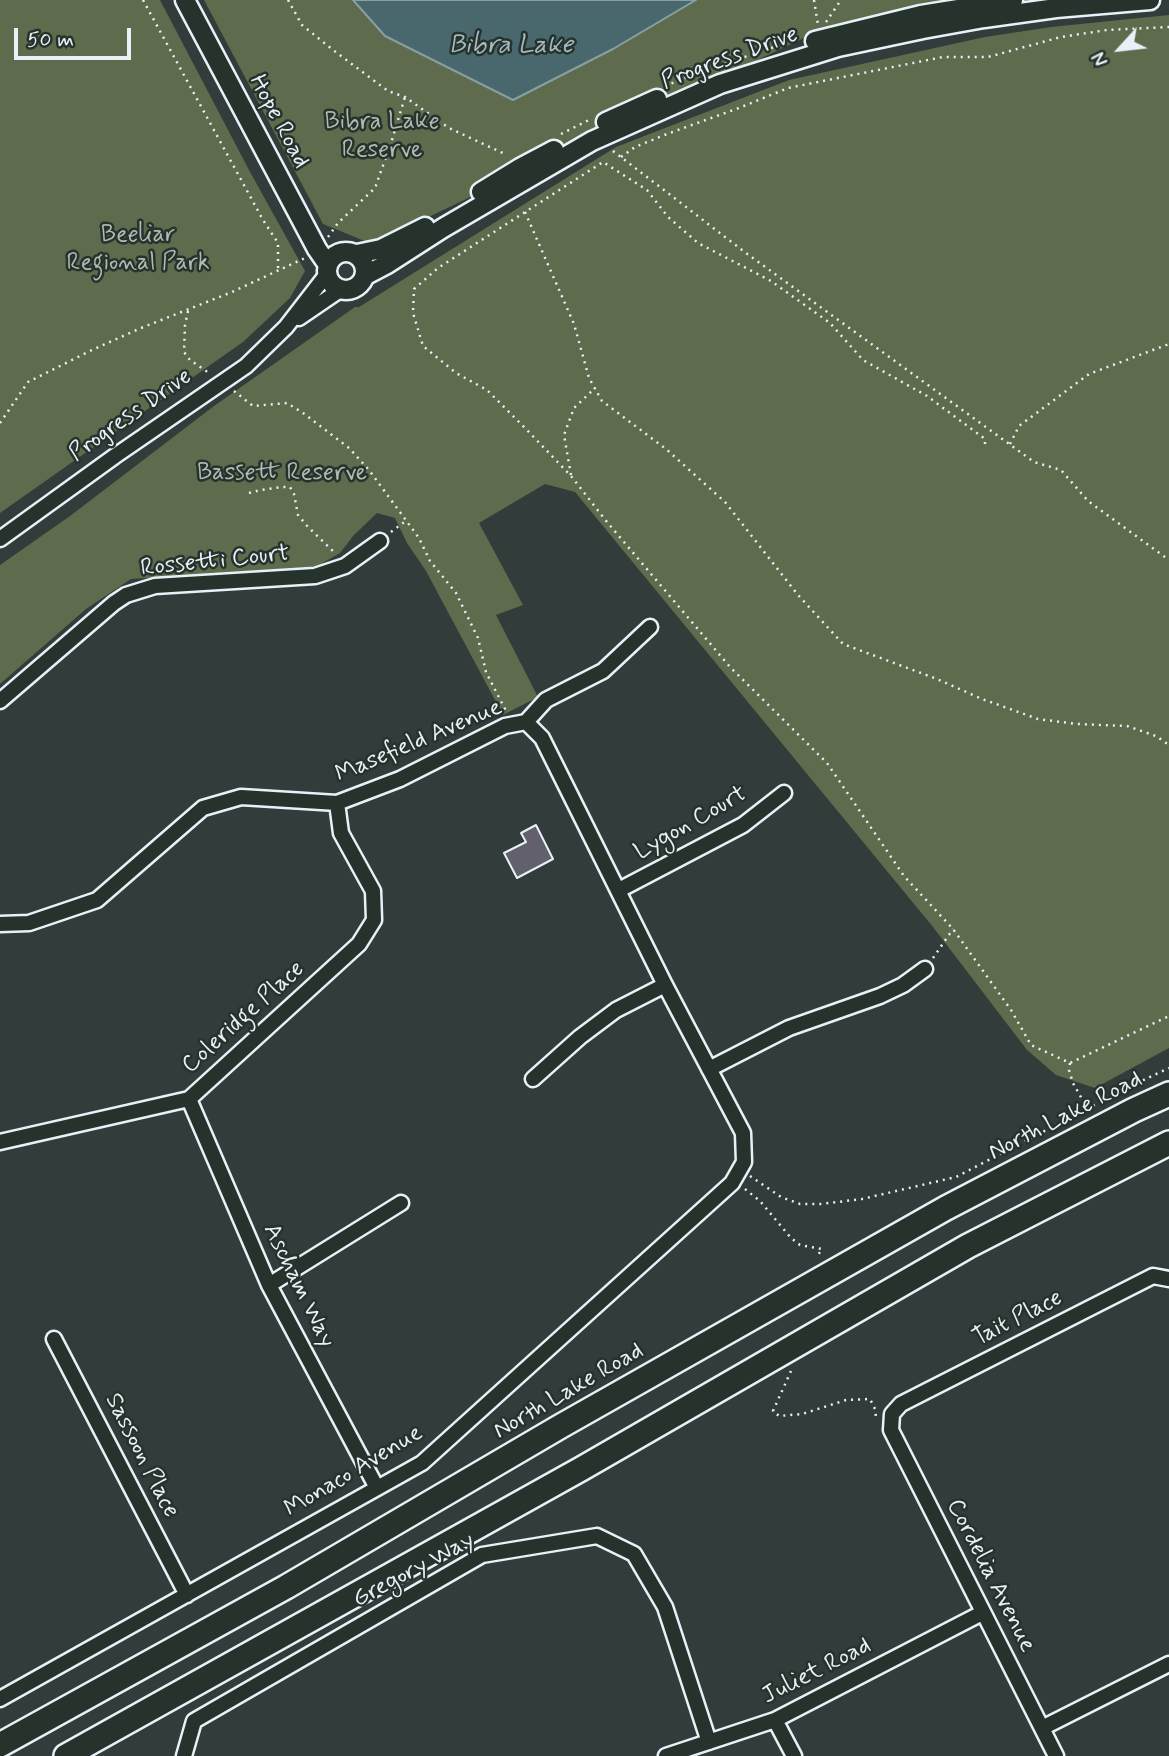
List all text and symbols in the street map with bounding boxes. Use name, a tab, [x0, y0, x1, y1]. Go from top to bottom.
scale bar	[18, 14, 135, 58]
north arrow	[1085, 14, 1155, 84]
street label: Progress Drive	[658, 21, 802, 97]
text: 50 m	[27, 26, 74, 54]
water label: Bibra Lake	[449, 31, 573, 63]
text: N	[1087, 47, 1115, 70]
street label: Hope Road	[241, 70, 315, 174]
park label: Bibra Lake Reserve	[325, 109, 439, 165]
park label: Beeliar Regional Park	[66, 222, 210, 278]
street label: Progress Drive	[64, 363, 198, 469]
park label: Bassett Reserve	[197, 460, 367, 488]
street label: Rossetti Court	[139, 540, 291, 584]
street label: Masefield Avenue	[331, 694, 507, 790]
street label: Lygon Court	[630, 780, 752, 868]
street label: Coleridge Place	[177, 956, 311, 1080]
street label: North Lake Road	[985, 1066, 1147, 1168]
street label: Ascham Way	[256, 1219, 340, 1353]
street label: Tait Place	[968, 1284, 1068, 1354]
street label: North Lake Road	[489, 1337, 649, 1447]
street label: Sassoon Place	[97, 1389, 185, 1523]
street label: Monaco Avenue	[280, 1419, 428, 1525]
street label: Cordelia Avenue	[939, 1495, 1041, 1657]
street label: Gregory Way	[348, 1527, 480, 1615]
street label: Juliet Road	[758, 1632, 876, 1712]

